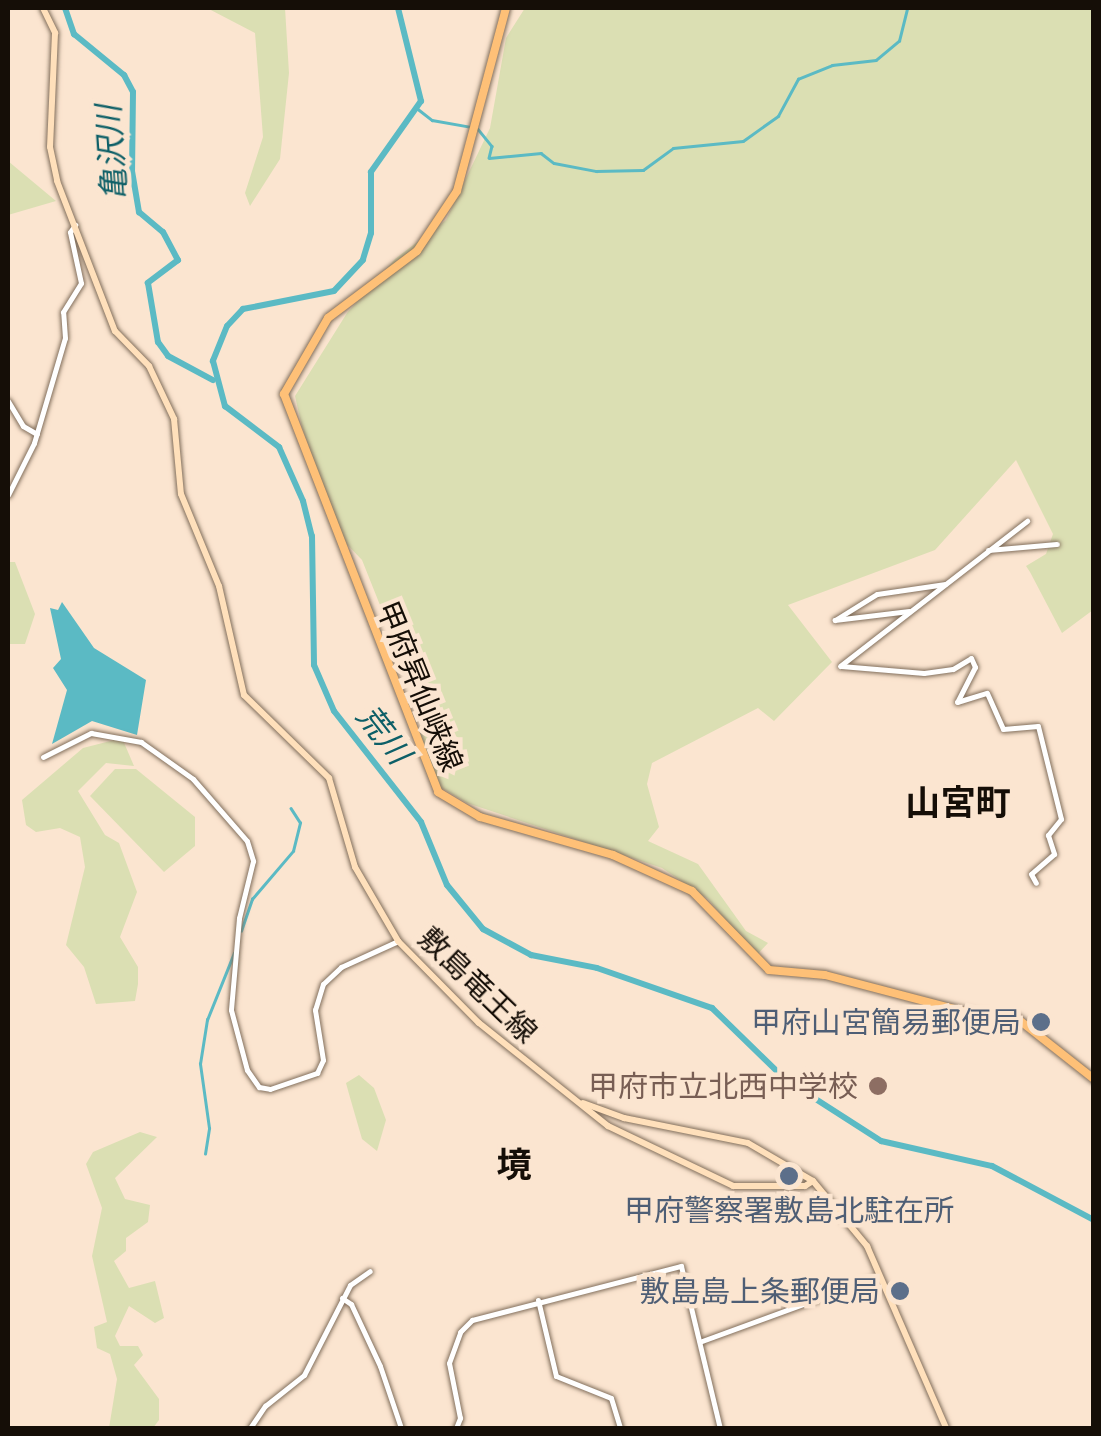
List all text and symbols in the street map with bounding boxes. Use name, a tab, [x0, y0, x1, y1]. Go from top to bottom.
water label: 亀沢川	[88, 104, 134, 202]
street label: 甲府昇仙峡線	[370, 596, 470, 776]
water label: 荒川	[349, 697, 419, 771]
district label: 山宮町	[906, 781, 1010, 823]
street label: 敷島竜王線	[412, 920, 544, 1050]
place label: 甲府山宮簡易郵便局	[751, 1004, 1021, 1040]
marker: 甲府山宮簡易郵便局	[1030, 1011, 1052, 1033]
place label: 甲府市立北西中学校	[588, 1068, 858, 1104]
marker: 甲府市立北西中学校	[867, 1075, 889, 1097]
district label: 境	[497, 1143, 531, 1185]
marker: 甲府警察署敷島北駐在所	[778, 1165, 800, 1187]
place label: 甲府警察署敷島北駐在所	[624, 1192, 954, 1228]
place label: 敷島島上条郵便局	[640, 1273, 880, 1309]
marker: 敷島島上条郵便局	[889, 1280, 911, 1302]

